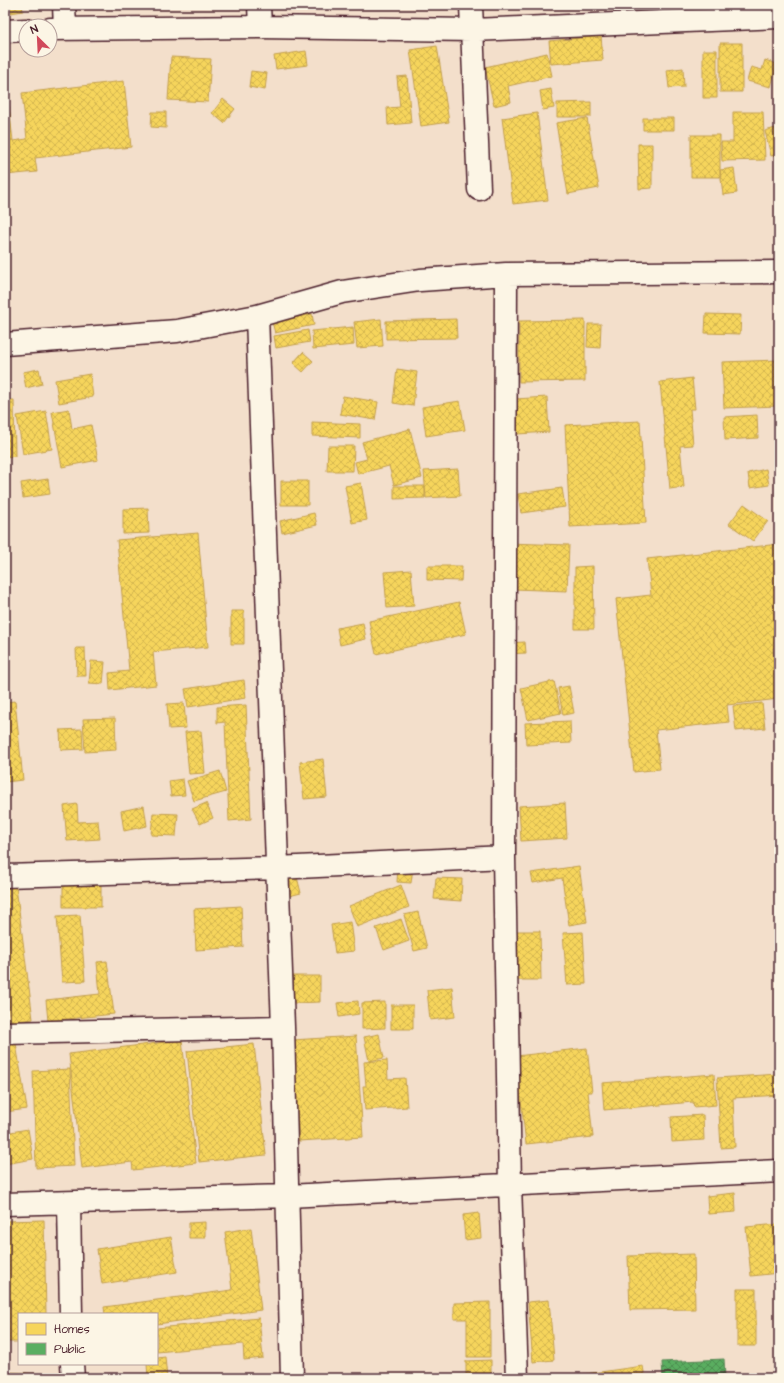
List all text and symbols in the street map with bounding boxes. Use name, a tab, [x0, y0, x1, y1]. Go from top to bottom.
north arrow	[18, 18, 58, 58]
text: N	[28, 21, 40, 38]
legend	[18, 1313, 158, 1365]
text: Homes	[54, 1321, 90, 1338]
text: Public	[54, 1341, 86, 1358]

